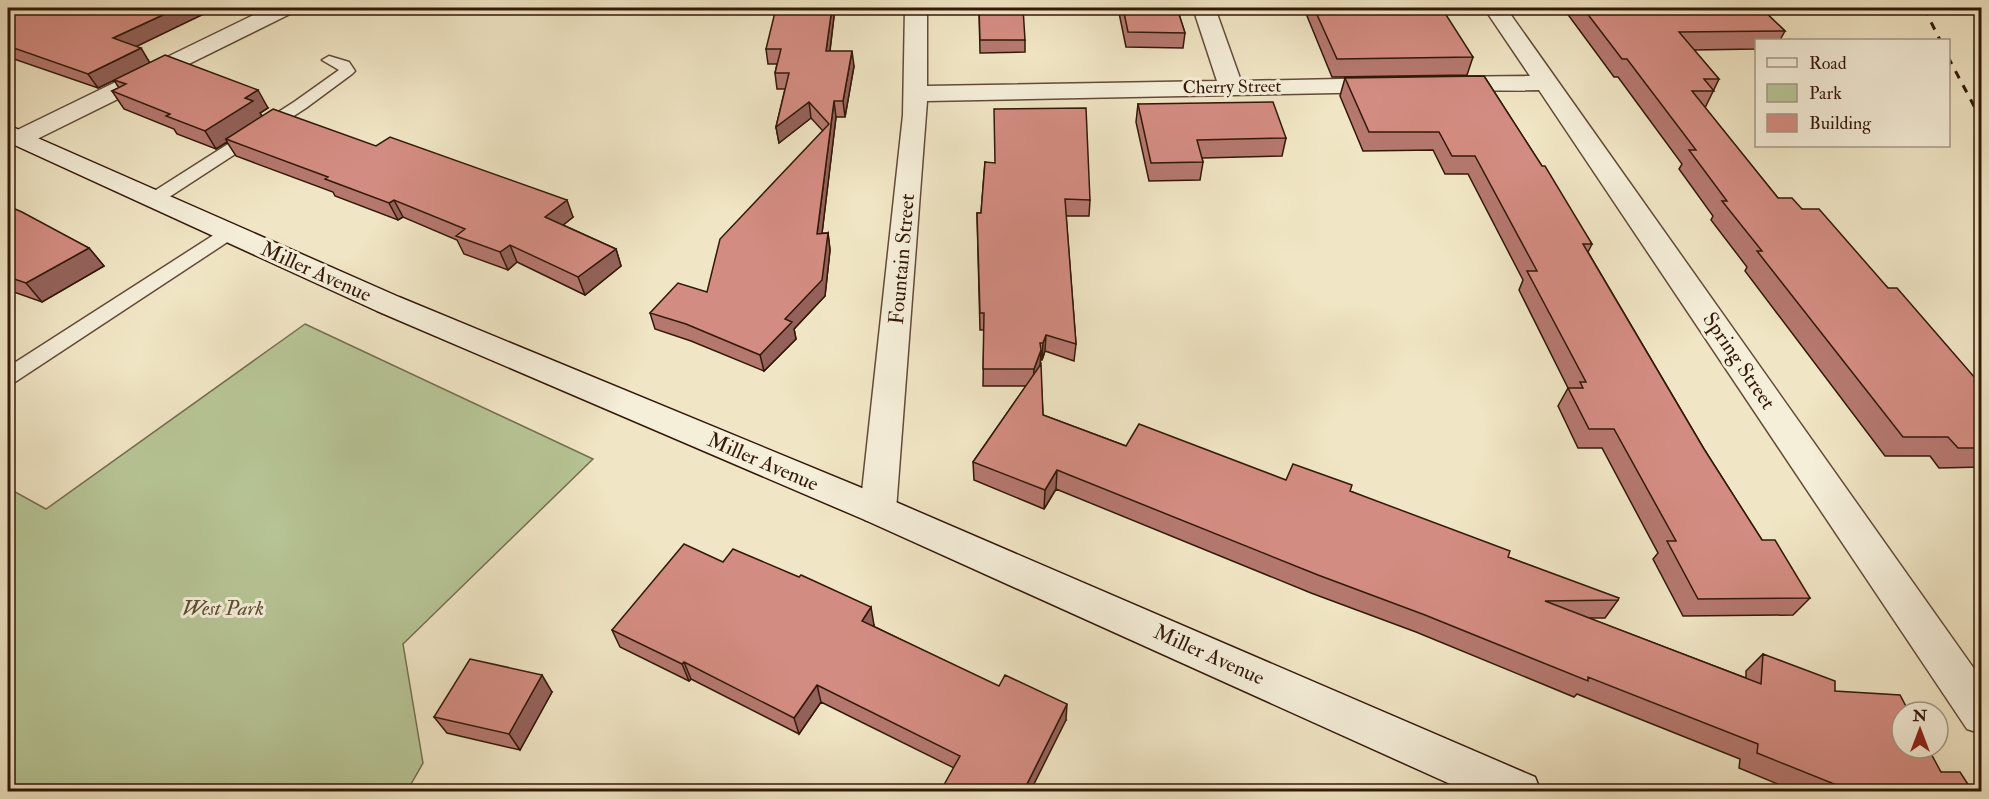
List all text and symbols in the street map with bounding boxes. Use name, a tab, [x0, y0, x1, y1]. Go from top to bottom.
legend	[1755, 39, 1950, 147]
text: Road	[1809, 52, 1847, 75]
street label: Cherry Street	[1182, 75, 1282, 99]
text: Park	[1809, 82, 1842, 105]
text: Building	[1809, 112, 1872, 135]
street label: Fountain Street	[883, 192, 921, 326]
street label: Miller Avenue	[256, 236, 376, 309]
street label: Spring Street	[1697, 307, 1782, 415]
street label: Miller Avenue	[703, 426, 823, 498]
park label: West Park	[182, 595, 264, 622]
street label: Miller Avenue	[1149, 619, 1269, 692]
north arrow	[1890, 700, 1950, 760]
text: N	[1912, 706, 1928, 726]

